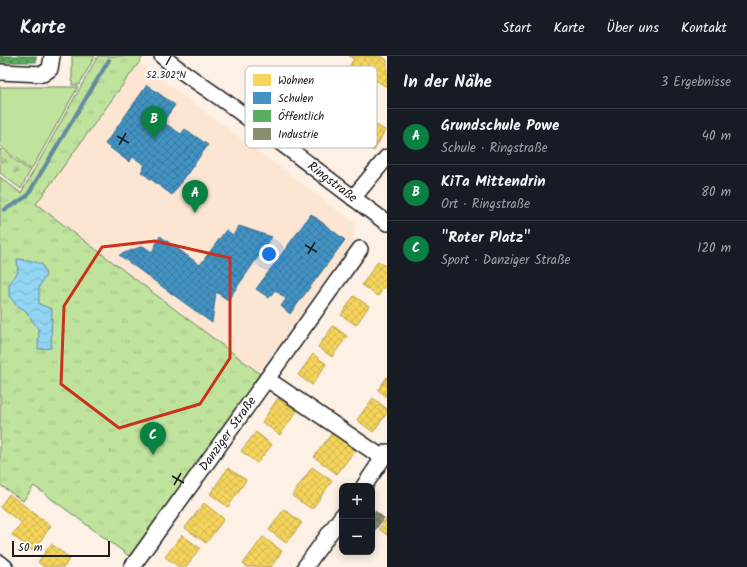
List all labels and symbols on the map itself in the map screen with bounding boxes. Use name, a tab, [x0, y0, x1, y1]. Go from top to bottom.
legend	[245, 66, 377, 148]
text: 52.302°N	[146, 67, 186, 83]
text: Wohnen	[278, 72, 314, 90]
text: Schulen	[278, 90, 314, 108]
pin: B	[141, 106, 167, 139]
text: Öffentlich	[278, 108, 324, 126]
text: Industrie	[278, 126, 318, 144]
street label: Ringstraße	[303, 156, 362, 208]
pin: A	[182, 180, 208, 213]
your location	[259, 244, 279, 264]
street label: Danziger Straße	[193, 392, 262, 475]
pin: C	[140, 422, 166, 455]
scale bar	[12, 539, 110, 558]

